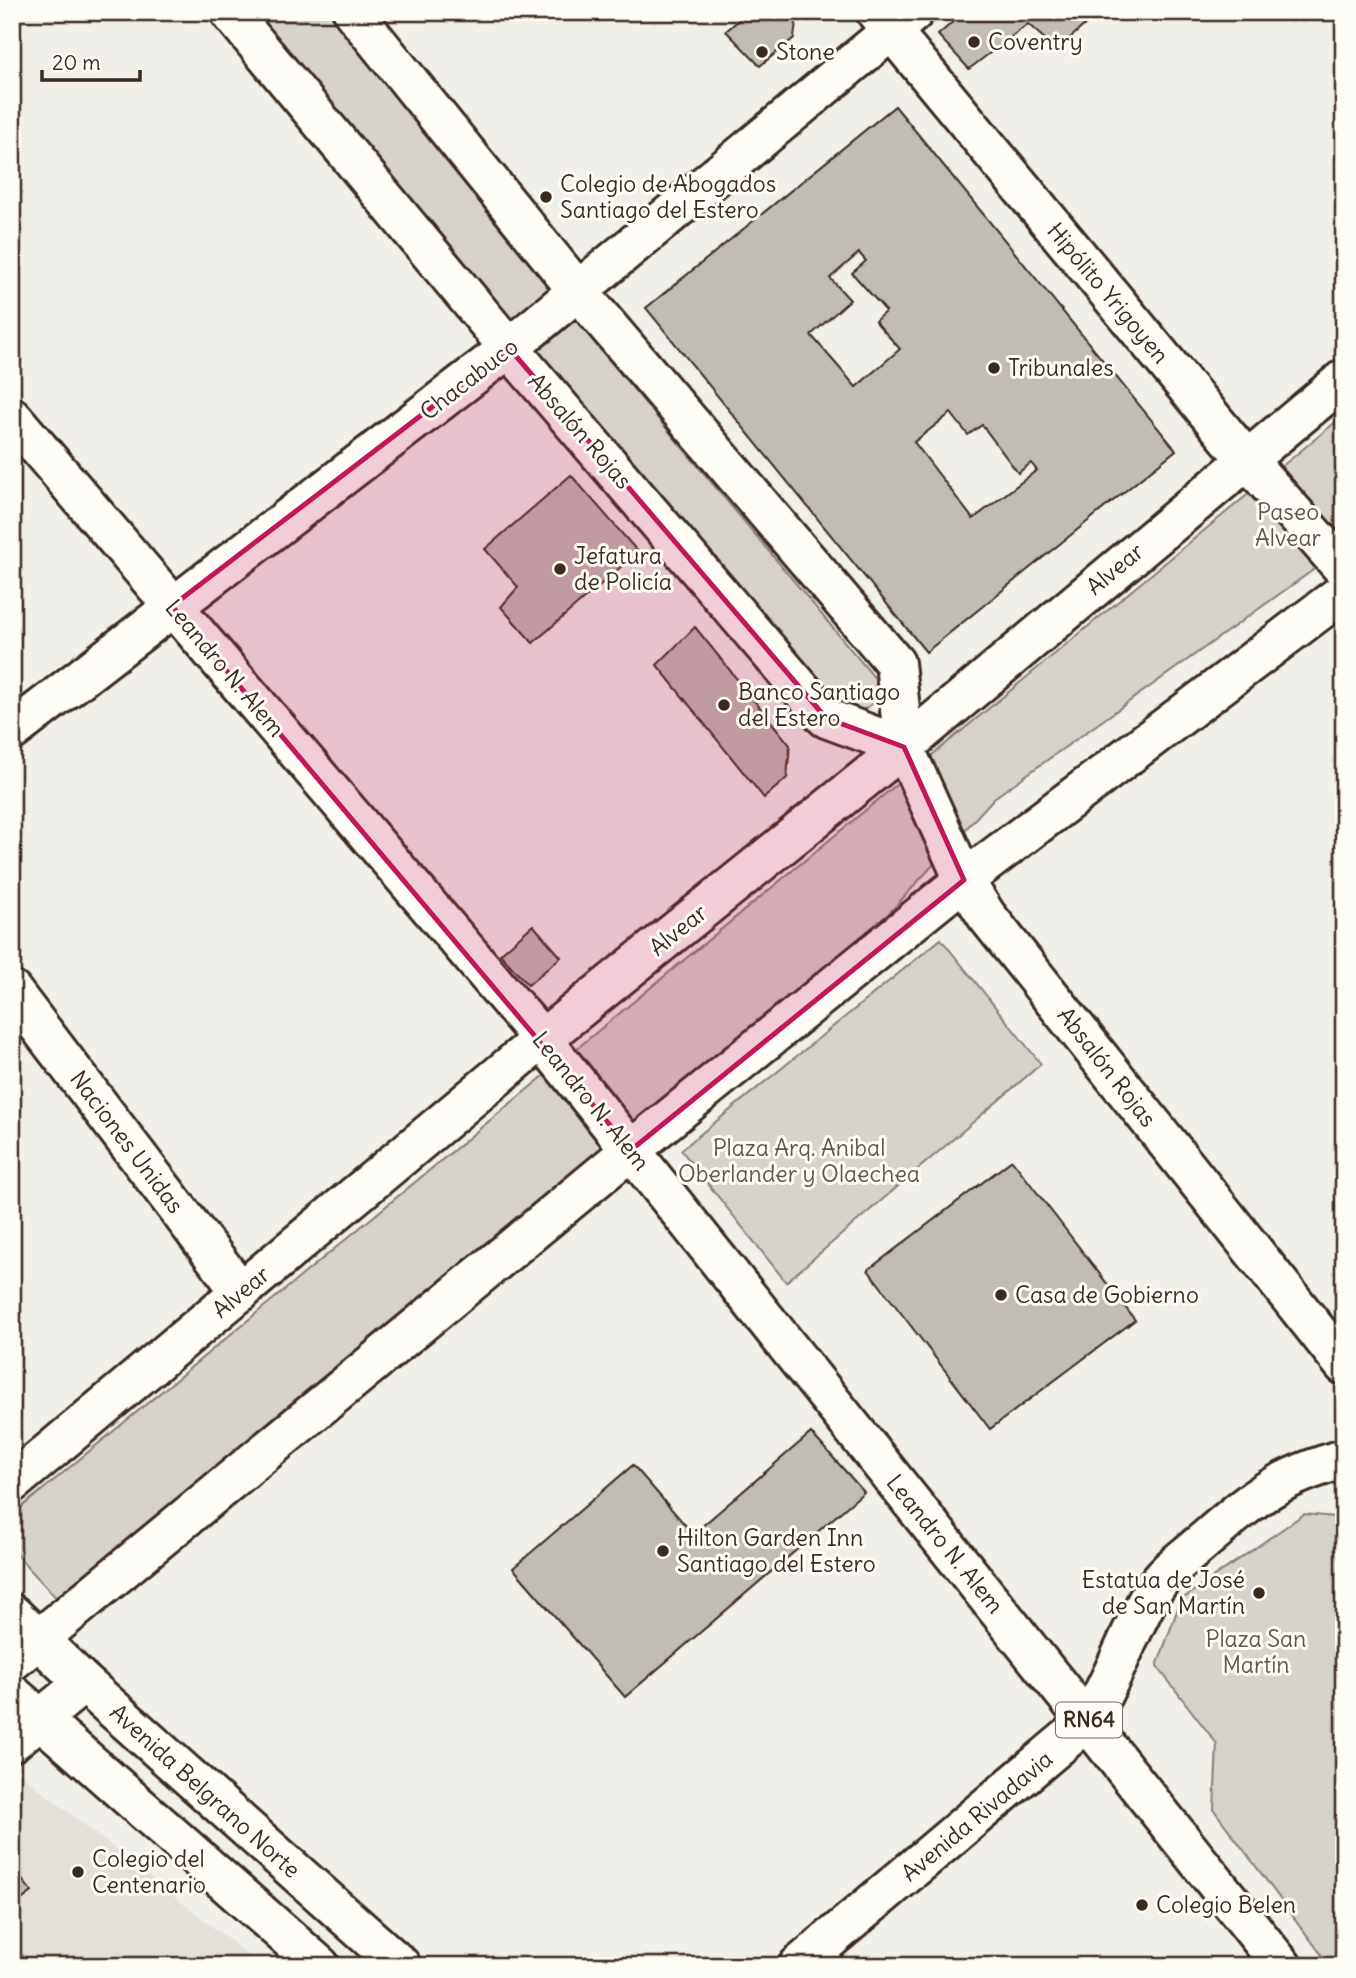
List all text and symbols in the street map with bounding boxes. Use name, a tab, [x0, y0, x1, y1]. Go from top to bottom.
place label: Coventry	[988, 27, 1083, 56]
marker: Coventry	[966, 34, 982, 50]
place label: Stone	[776, 37, 835, 66]
scale bar	[42, 38, 140, 82]
marker: Stone	[754, 44, 770, 60]
text: 20 m	[52, 49, 101, 76]
place label: Colegio de Abogados Santiago del Estero	[560, 169, 776, 224]
marker: Colegio de Abogados Santiago del Estero	[538, 189, 554, 205]
street label: Hipólito Yrigoyen	[1041, 216, 1176, 369]
street label: Chacabuco	[414, 331, 524, 426]
place label: Tribunales	[1008, 353, 1114, 382]
marker: Tribunales	[986, 360, 1002, 376]
street label: Absalón Rojas	[522, 367, 639, 495]
park label: Paseo Alvear	[1255, 497, 1322, 552]
street label: Alvear	[1080, 536, 1150, 601]
place label: Jefatura de Policía	[574, 541, 672, 596]
marker: Jefatura de Policía	[552, 561, 568, 577]
street label: Leandro N. Alem	[160, 593, 291, 742]
place label: Banco Santiago del Estero	[738, 677, 900, 732]
marker: Banco Santiago del Estero	[716, 697, 732, 713]
street label: Alvear	[643, 897, 713, 962]
street label: Absalón Rojas	[1052, 1001, 1163, 1132]
street label: Leandro N. Alem	[527, 1025, 656, 1176]
street label: Naciones Unidas	[64, 1065, 191, 1219]
park label: Plaza Arq. Anibal Oberlander y Olaechea	[678, 1133, 920, 1188]
street label: Alvear	[206, 1259, 276, 1324]
place label: Casa de Gobierno	[1015, 1280, 1199, 1309]
marker: Casa de Gobierno	[993, 1287, 1009, 1303]
street label: Leandro N. Alem	[881, 1468, 1010, 1619]
place label: Hilton Garden Inn Santiago del Estero	[677, 1523, 876, 1578]
marker: Hilton Garden Inn Santiago del Estero	[655, 1543, 671, 1559]
place label: Estatua de José de San Martín	[1082, 1565, 1245, 1620]
marker: Estatua de José de San Martín	[1251, 1585, 1267, 1601]
park label: Plaza San Martín	[1206, 1624, 1306, 1679]
street label: Avenida Belgrano Norte	[104, 1698, 306, 1884]
road number: RN64	[1056, 1702, 1122, 1738]
street label: Avenida Rivadavia	[895, 1744, 1058, 1887]
place label: Colegio del Centenario	[92, 1844, 206, 1899]
marker: Colegio del Centenario	[70, 1864, 86, 1880]
place label: Colegio Belen	[1156, 1890, 1296, 1919]
marker: Colegio Belen	[1134, 1897, 1150, 1913]

